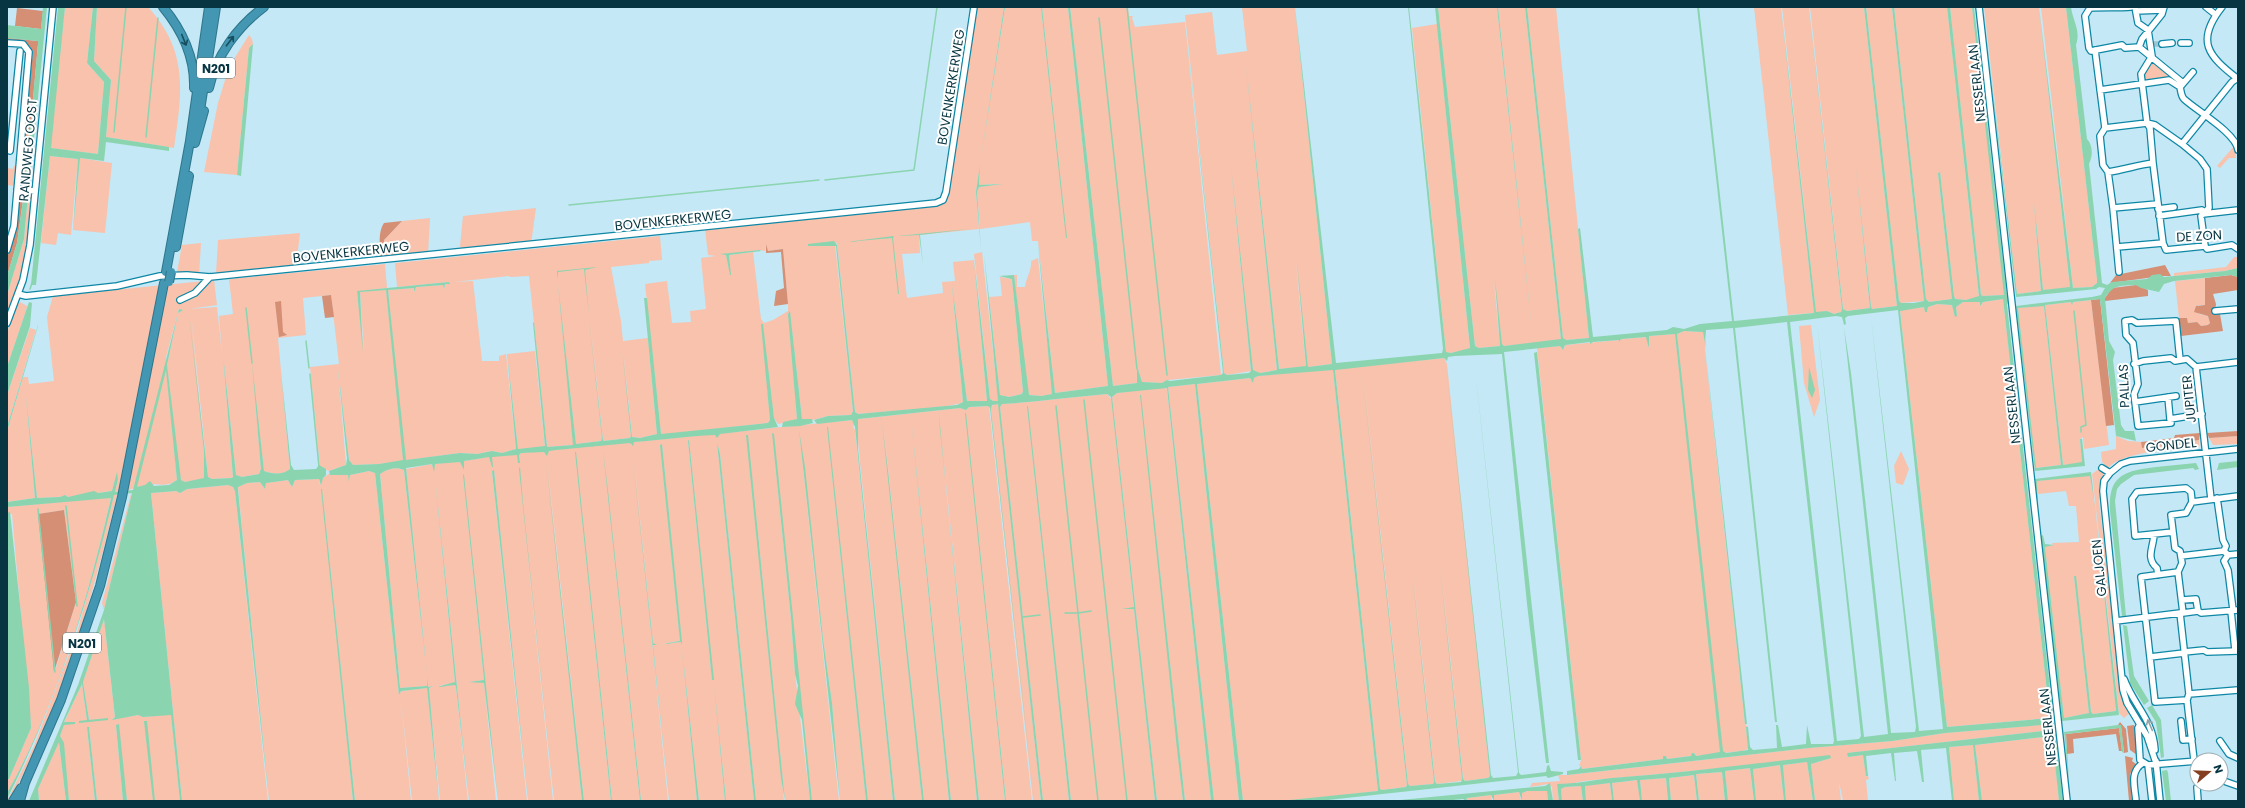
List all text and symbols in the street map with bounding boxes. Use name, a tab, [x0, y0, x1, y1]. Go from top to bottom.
street label: BOVENKERKERWEG	[932, 28, 970, 146]
one-way arrow	[180, 33, 188, 45]
one-way arrow	[226, 36, 234, 47]
street label: NESSERLAAN	[1963, 43, 1991, 123]
road number: N201	[197, 58, 235, 78]
street label: RANDWEG OOST	[14, 98, 42, 202]
street label: BOVENKERKERWEG	[614, 204, 732, 236]
street label: DE ZON	[2176, 225, 2222, 247]
street label: BOVENKERKERWEG	[292, 236, 410, 268]
street label: PALLAS	[2114, 364, 2134, 408]
street label: NESSERLAAN	[1998, 365, 2026, 445]
street label: JUPITER	[2177, 374, 2201, 424]
street label: GONDEL	[2145, 433, 2198, 457]
street label: GALJOEN	[2087, 538, 2111, 598]
road number: N201	[63, 633, 101, 653]
street label: NESSERLAAN	[2034, 687, 2062, 767]
one-way arrow	[2146, 720, 2153, 732]
north arrow	[2189, 752, 2229, 792]
text: N	[2210, 762, 2227, 775]

